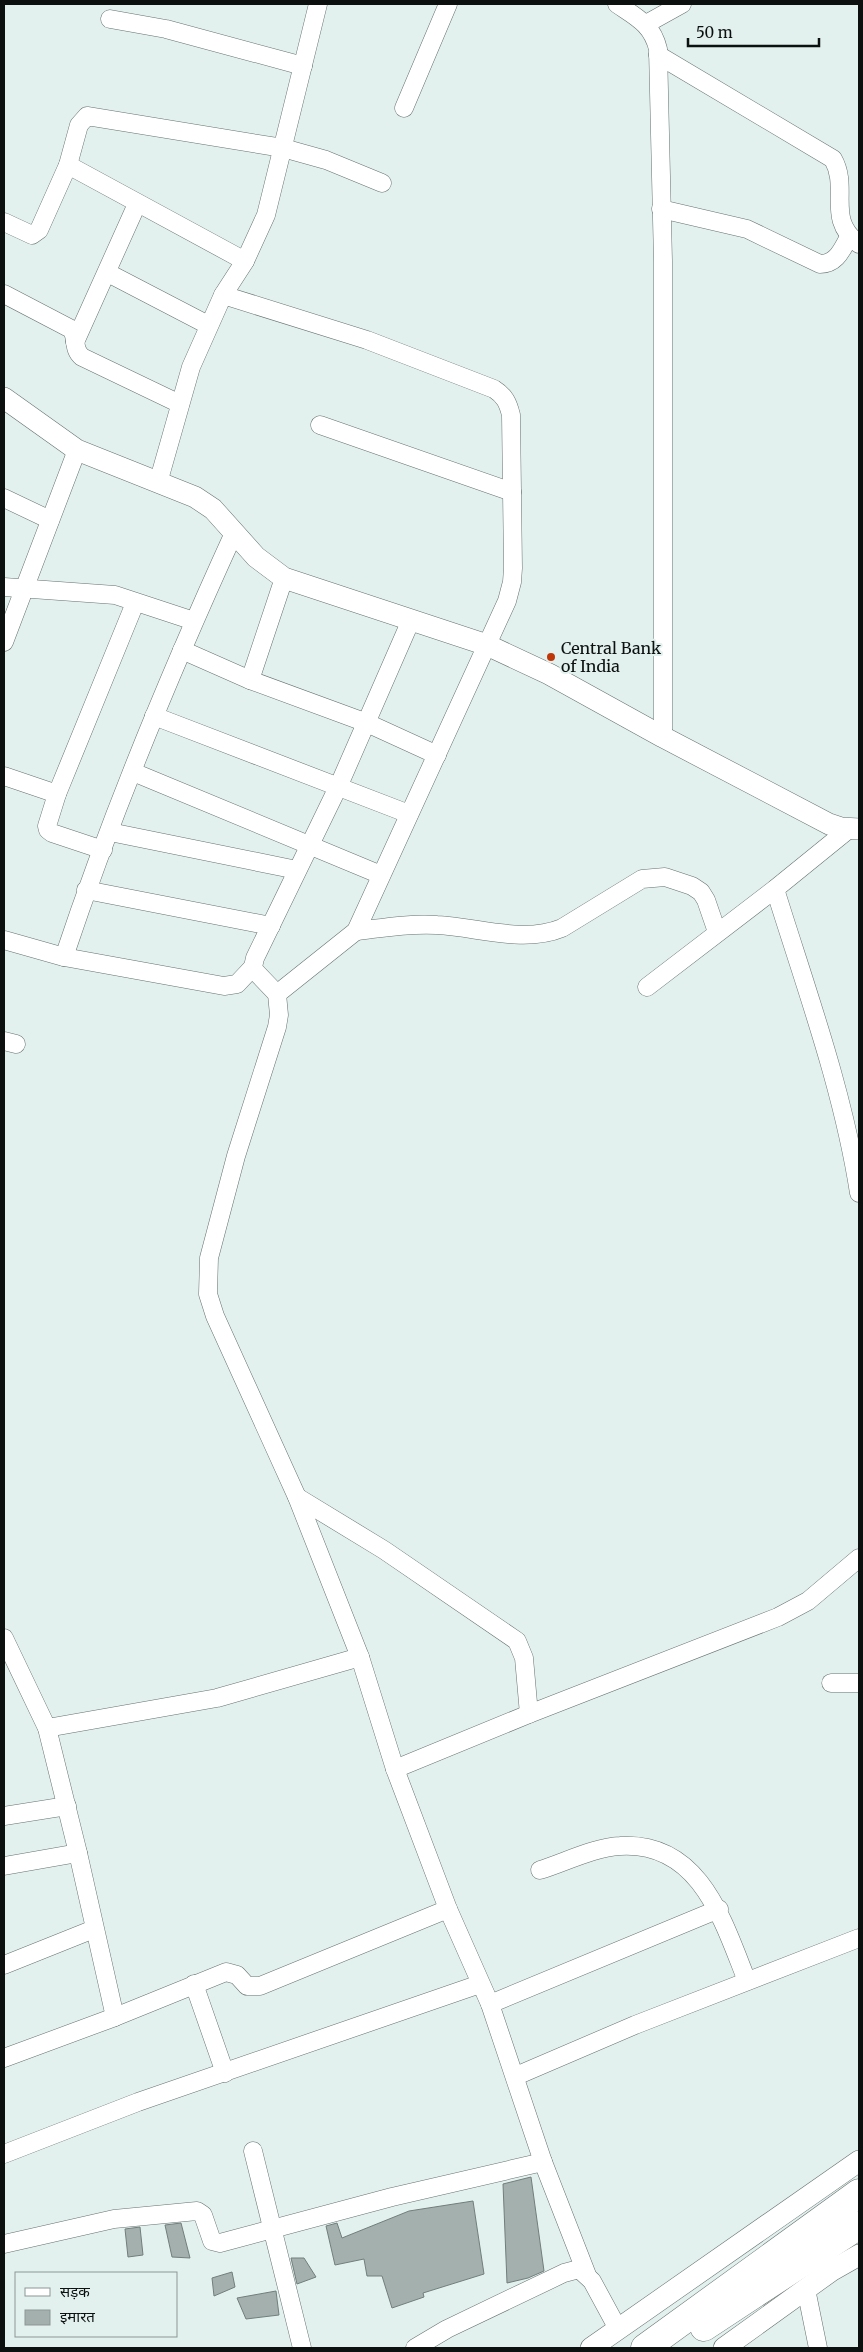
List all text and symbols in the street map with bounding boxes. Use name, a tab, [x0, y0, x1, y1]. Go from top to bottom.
scale bar	[688, 15, 819, 47]
text: 50 m	[696, 23, 733, 42]
place label: Central Bank of India	[561, 638, 662, 676]
marker: Central Bank of India	[545, 651, 557, 663]
legend	[15, 2272, 178, 2337]
text: सड़क	[60, 2282, 90, 2301]
text: इमारत	[60, 2307, 95, 2326]

